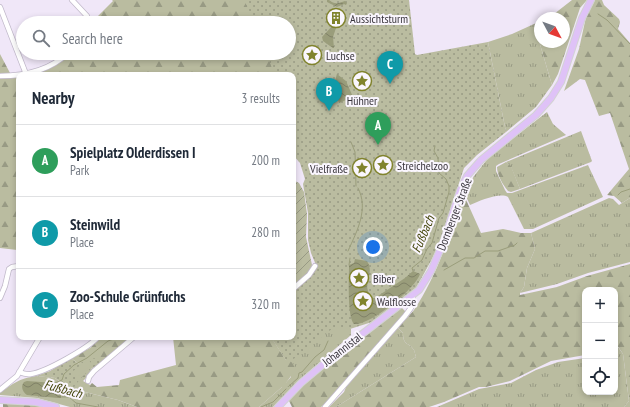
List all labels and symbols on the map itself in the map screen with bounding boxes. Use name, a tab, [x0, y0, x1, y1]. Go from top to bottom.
building icon: Aussichtsturm	[325, 7, 347, 29]
place label: Aussichtsturm	[350, 11, 408, 26]
north arrow	[534, 12, 570, 48]
place icon: Luchse	[301, 44, 323, 66]
place label: Luchse	[326, 48, 355, 63]
pin: C	[377, 51, 403, 84]
place icon: Hühner	[351, 70, 373, 92]
pin: B	[316, 78, 342, 111]
place label: Hühner	[347, 93, 378, 108]
pin: A	[365, 112, 391, 145]
place icon: Streichelzoo	[372, 154, 394, 176]
place icon: Vielfraße	[351, 157, 373, 179]
place label: Streichelzoo	[397, 158, 448, 173]
place label: Vielfraße	[309, 161, 348, 176]
street label: Dornberger Straße	[433, 175, 475, 253]
water label: Fußbach	[408, 212, 439, 255]
your location	[363, 237, 383, 257]
place icon: Biber	[348, 267, 370, 289]
place label: Biber	[373, 271, 395, 286]
place icon: Walflosse	[352, 290, 374, 312]
place label: Walflosse	[377, 294, 416, 309]
street label: Johannistal	[318, 329, 365, 370]
water label: Fußbach	[42, 376, 85, 403]

